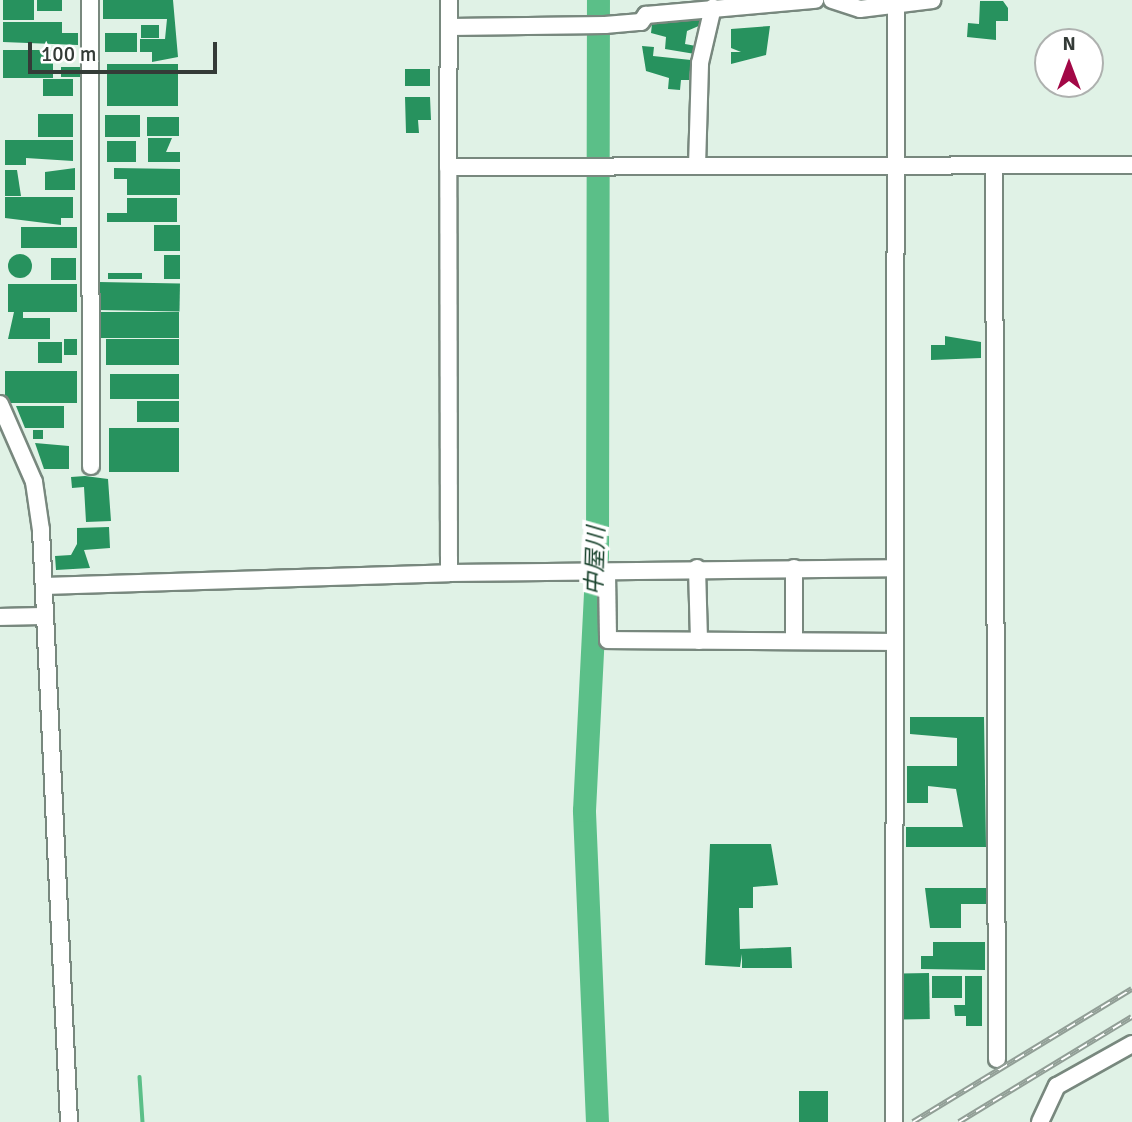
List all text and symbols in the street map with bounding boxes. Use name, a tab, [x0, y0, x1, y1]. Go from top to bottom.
scale bar	[32, 28, 220, 72]
north arrow	[1034, 28, 1104, 98]
text: N	[1062, 32, 1076, 56]
text: 100 m	[41, 41, 96, 67]
water label: 中屋川	[581, 526, 611, 596]

